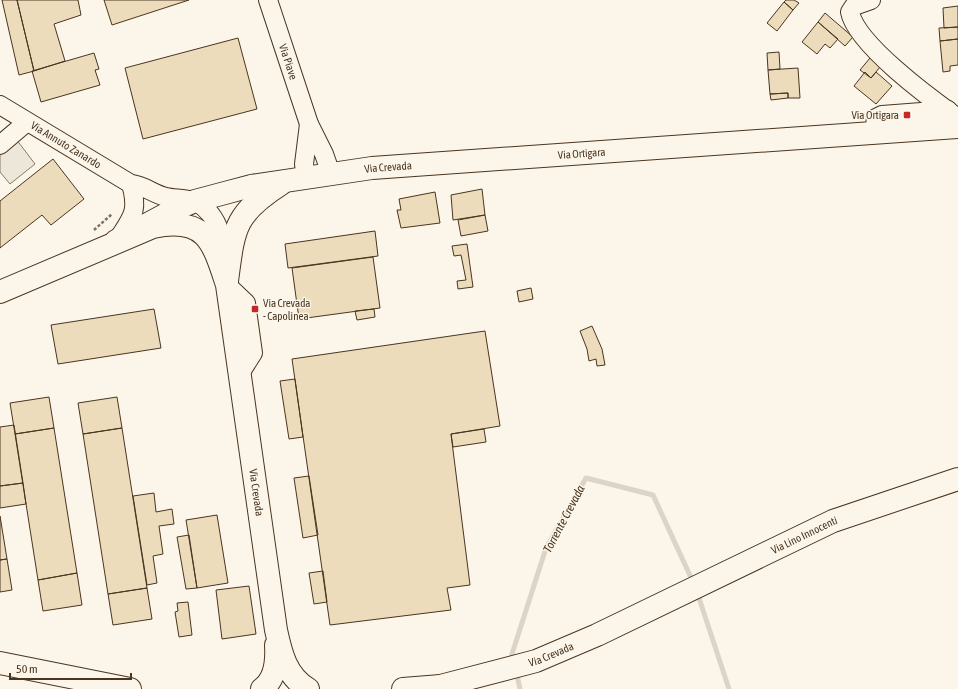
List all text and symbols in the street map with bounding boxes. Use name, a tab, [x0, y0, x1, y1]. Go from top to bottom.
street label: Via Piave	[277, 42, 300, 81]
place label: Via Ortigara	[851, 109, 899, 121]
marker: Via Ortigara	[902, 110, 912, 120]
street label: Via Annuto Zanardo	[29, 119, 103, 171]
street label: Via Ortigara	[557, 146, 606, 161]
street label: Via Crevada	[364, 159, 412, 175]
place label: Via Crevada - Capolinea	[263, 297, 311, 322]
marker: Via Crevada - Capolinea	[250, 304, 260, 314]
street label: Via Crevada	[247, 468, 266, 517]
water label: Torrente Crevada	[540, 483, 588, 555]
street label: Via Lino Innocenti	[769, 514, 839, 556]
street label: Via Crevada	[527, 640, 575, 669]
scale bar	[10, 655, 131, 681]
text: 50 m	[16, 662, 38, 676]

